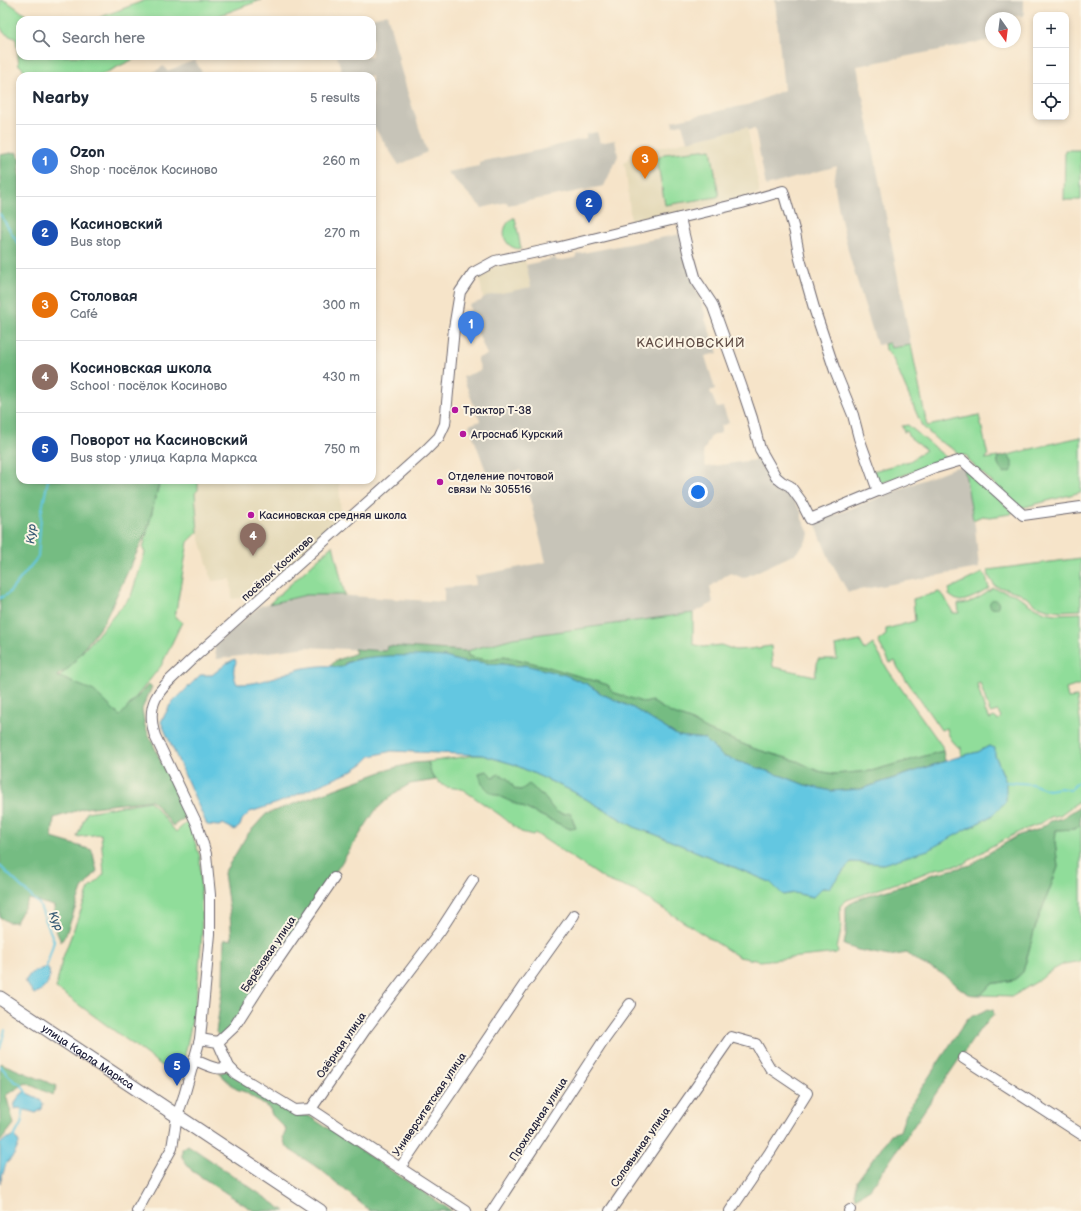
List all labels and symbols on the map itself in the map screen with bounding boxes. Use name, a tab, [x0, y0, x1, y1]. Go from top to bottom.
north arrow	[985, 12, 1021, 48]
pin: 3	[632, 146, 658, 179]
pin: 2	[576, 190, 602, 223]
pin: 1	[458, 311, 484, 344]
district label: КАСИНОВСКИЙ	[636, 335, 746, 351]
place label: Трактор Т-38	[463, 404, 531, 417]
marker: Трактор Т-38	[450, 405, 460, 415]
place label: Агроснаб Курский	[470, 428, 563, 441]
marker: Агроснаб Курский	[458, 429, 468, 439]
place label: Отделение почтовой связи № 305516	[448, 470, 554, 496]
marker: Отделение почтовой связи № 305516	[435, 477, 445, 487]
your location	[688, 482, 708, 502]
place label: Касиновская средняя школа	[259, 509, 407, 522]
marker: Касиновская средняя школа	[246, 510, 256, 520]
water label: Кур	[23, 523, 40, 545]
pin: 4	[240, 523, 266, 556]
street label: посёлок Косиново	[239, 533, 316, 604]
water label: Кур	[45, 909, 66, 934]
street label: Берёзовая улица	[238, 913, 299, 995]
street label: Озёрная улица	[314, 1009, 369, 1081]
street label: улица Карла Маркса	[39, 1022, 137, 1093]
street label: Университетская улица	[390, 1050, 469, 1159]
pin: 5	[164, 1053, 190, 1086]
street label: Прохладная улица	[507, 1075, 570, 1163]
street label: Соловьиная улица	[608, 1104, 673, 1190]

